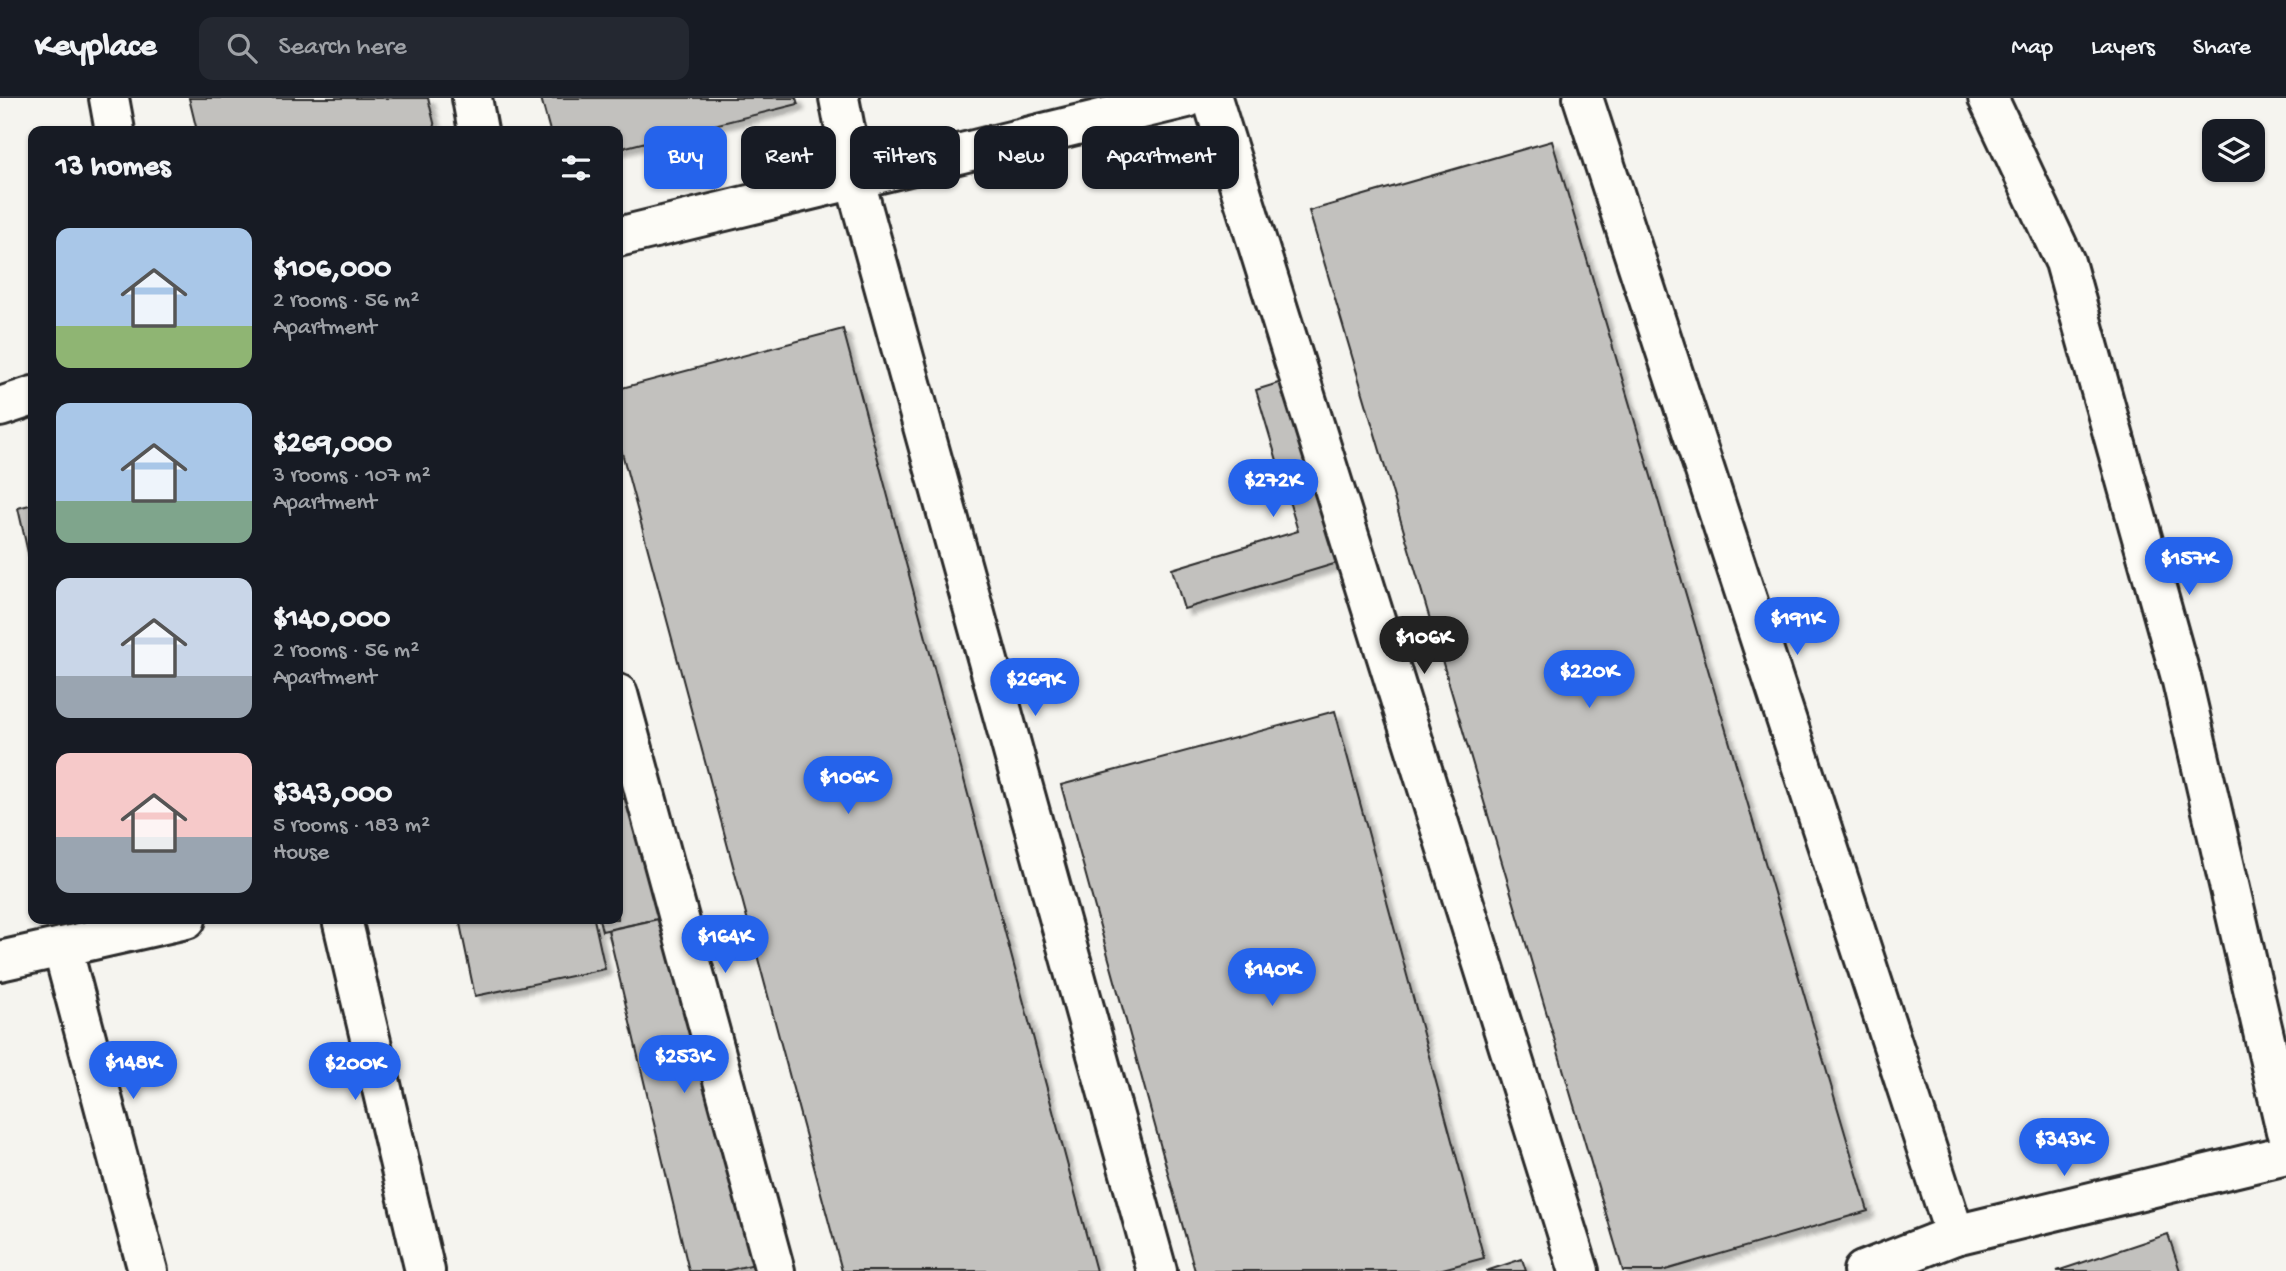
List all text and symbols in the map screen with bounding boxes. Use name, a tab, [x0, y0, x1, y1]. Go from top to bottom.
search box	[199, 17, 689, 80]
text: Keyplace	[35, 29, 157, 67]
icon: search	[223, 29, 261, 67]
text: Search here	[279, 33, 407, 64]
text: Map	[2011, 34, 2053, 63]
text: Layers	[2091, 34, 2155, 63]
text: Share	[2193, 34, 2251, 63]
map controls	[2202, 119, 2265, 182]
button: layers	[2202, 119, 2265, 182]
chip: Buy	[644, 126, 727, 189]
chip: Rent	[741, 126, 836, 189]
chip: Filters	[850, 126, 960, 189]
chip: New	[974, 126, 1068, 189]
chip: Apartment	[1082, 126, 1239, 189]
icon: filters	[557, 149, 595, 187]
text: 13 homes	[56, 151, 170, 186]
text: $106,000	[273, 253, 391, 288]
icon: home	[112, 256, 196, 340]
text: 2 rooms · 56 m²	[273, 288, 419, 315]
text: Apartment	[273, 315, 377, 342]
text: $269,000	[273, 428, 392, 463]
icon: home	[112, 431, 196, 515]
pin: $272K	[1224, 460, 1322, 519]
text: 3 rooms · 107 m²	[273, 463, 431, 490]
text: $272K	[1244, 468, 1302, 495]
text: Apartment	[273, 490, 377, 517]
pin: $157K	[2140, 538, 2238, 597]
text: $157K	[2161, 546, 2217, 573]
pin: $191K	[1748, 598, 1846, 657]
text: $140,000	[273, 603, 390, 638]
icon: home	[112, 606, 196, 690]
text: $191K	[1770, 606, 1824, 633]
pin: $106K	[1375, 616, 1473, 676]
text: $106K	[1395, 625, 1453, 652]
text: 2 rooms · 56 m²	[273, 638, 419, 665]
pin: $220K	[1540, 650, 1638, 710]
pin: $269K	[986, 658, 1084, 718]
text: $220K	[1560, 659, 1618, 686]
text: Apartment	[273, 665, 377, 692]
text: $269K	[1006, 667, 1064, 694]
pin: $106K	[799, 756, 897, 816]
text: $106K	[819, 765, 877, 792]
text: $343,000	[273, 778, 392, 813]
icon: home	[112, 781, 196, 865]
text: 5 rooms · 183 m²	[273, 813, 430, 840]
text: House	[273, 840, 329, 867]
pin: $164K	[676, 916, 774, 975]
text: $164K	[698, 924, 752, 951]
pin: $140K	[1223, 948, 1321, 1008]
text: $140K	[1244, 957, 1300, 984]
pin: $253K	[635, 1035, 733, 1095]
pin: $148K	[84, 1042, 182, 1101]
pin: $200K	[306, 1042, 404, 1102]
text: $253K	[655, 1044, 713, 1071]
text: $148K	[105, 1050, 161, 1077]
text: $200K	[325, 1051, 385, 1078]
pin: $343K	[2015, 1118, 2113, 1178]
text: $343K	[2035, 1127, 2093, 1154]

